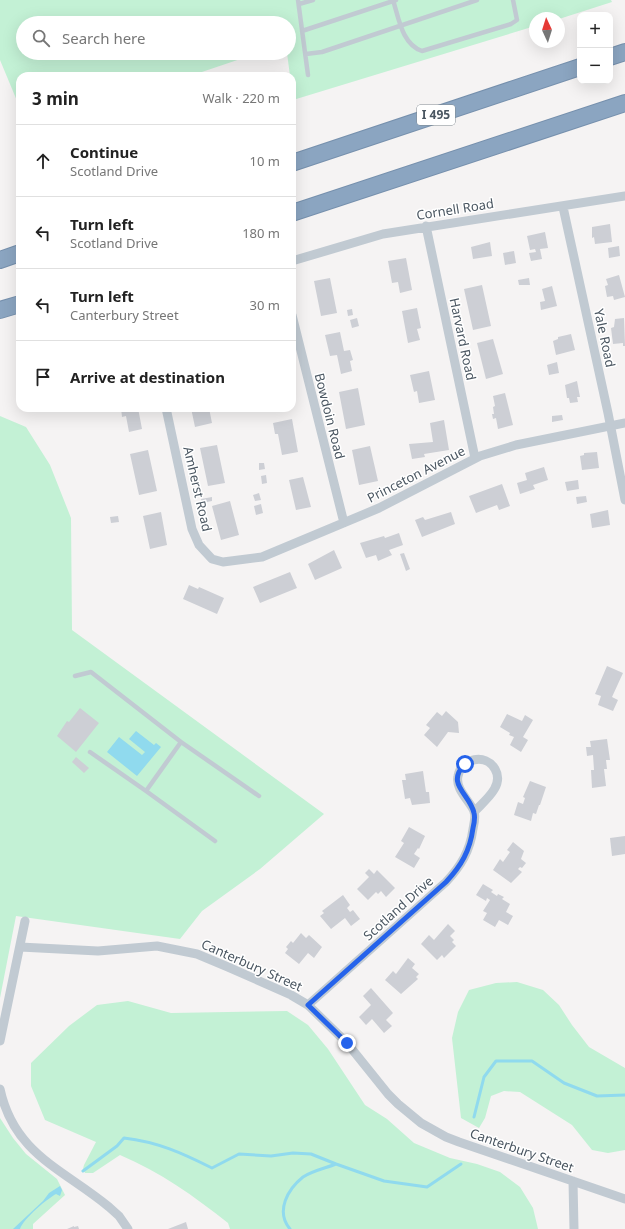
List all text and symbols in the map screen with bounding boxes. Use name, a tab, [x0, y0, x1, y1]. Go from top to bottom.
north arrow	[529, 12, 565, 48]
map controls	[577, 12, 613, 84]
button: +	[577, 12, 613, 48]
search box	[16, 16, 296, 60]
icon: search	[30, 27, 52, 49]
text: Search here	[62, 28, 145, 48]
button: −	[577, 48, 613, 84]
text: 3 min	[32, 87, 79, 110]
text: Walk · 220 m	[202, 89, 280, 107]
road number: I 495	[417, 105, 455, 125]
text: Continue	[70, 142, 138, 162]
icon: ahead	[32, 150, 54, 172]
text: 10 m	[250, 152, 280, 170]
text: Scotland Drive	[70, 162, 158, 180]
street label: Cornell Road	[415, 194, 495, 224]
text: Turn left	[70, 214, 134, 234]
icon: left	[32, 222, 54, 244]
text: 180 m	[242, 224, 280, 242]
text: Scotland Drive	[70, 234, 158, 252]
text: Turn left	[70, 286, 134, 306]
icon: left	[32, 294, 54, 316]
text: 30 m	[250, 296, 280, 314]
street label: Harvard Road	[445, 296, 481, 382]
text: Canterbury Street	[70, 306, 179, 324]
street label: Yale Road	[590, 307, 620, 369]
icon: arrive	[32, 366, 54, 388]
text: Arrive at destination	[70, 367, 225, 387]
street label: Bowdoin Road	[311, 371, 349, 461]
street label: Princeton Avenue	[364, 442, 468, 506]
street label: Amherst Road	[179, 445, 217, 533]
route start	[456, 755, 474, 773]
street label: Scotland Drive	[359, 872, 437, 944]
street label: Canterbury Street	[199, 935, 306, 995]
route end	[338, 1034, 356, 1052]
street label: Canterbury Street	[468, 1124, 577, 1176]

